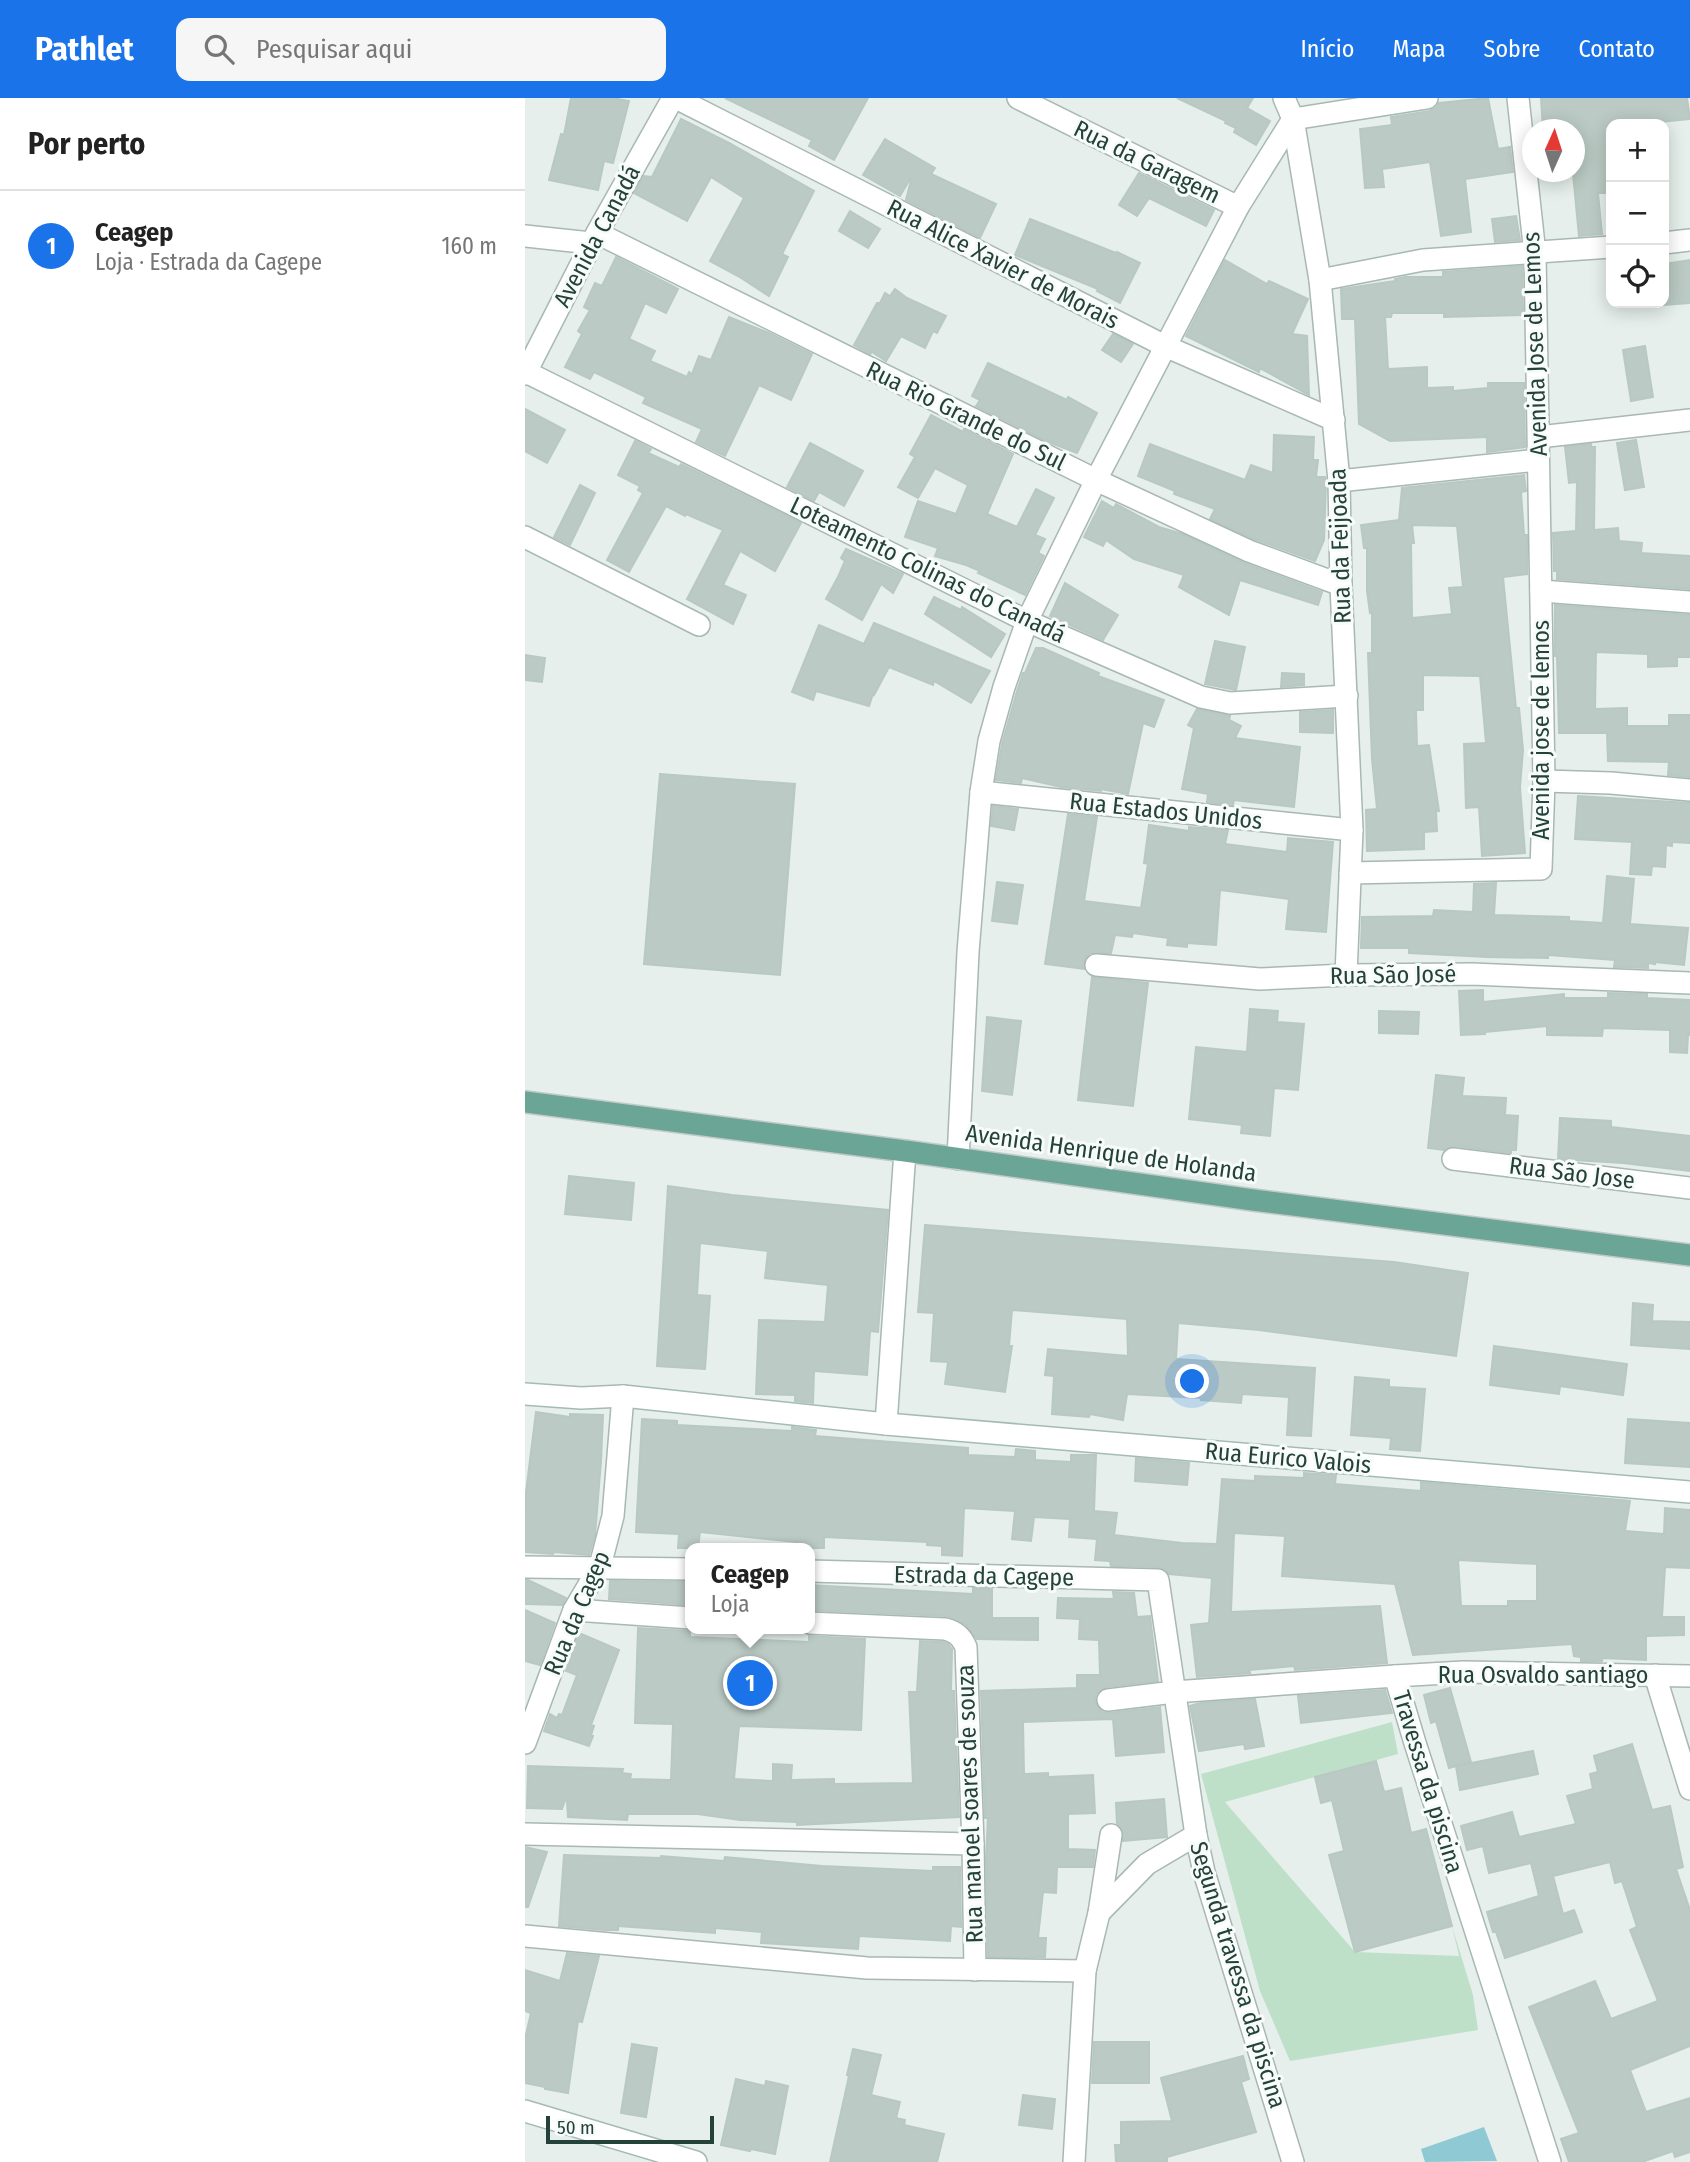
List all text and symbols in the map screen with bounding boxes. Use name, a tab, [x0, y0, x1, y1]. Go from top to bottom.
search box	[176, 18, 666, 81]
text: Pathlet	[35, 29, 134, 69]
icon: search	[200, 30, 238, 68]
text: Pesquisar aqui	[256, 34, 412, 65]
text: Início	[1301, 35, 1354, 63]
text: Mapa	[1392, 35, 1446, 63]
text: Sobre	[1484, 35, 1540, 63]
text: Contato	[1578, 35, 1655, 63]
street label: Rua da Garagem	[1069, 115, 1225, 209]
north arrow	[1522, 119, 1585, 182]
map controls	[1606, 119, 1669, 308]
button: +	[1606, 119, 1669, 182]
text: Por perto	[28, 126, 145, 162]
street label: Avenida Canadá	[548, 160, 646, 312]
button: −	[1606, 182, 1669, 245]
street label: Rua Alice Xavier de Morais	[882, 193, 1124, 335]
text: Ceagep	[95, 217, 173, 248]
street label: Avenida Jose de Lemos	[1517, 231, 1553, 457]
text: 1	[46, 232, 56, 260]
text: 160 m	[442, 232, 497, 260]
button: locate	[1606, 245, 1669, 308]
text: Loja · Estrada da Cagepe	[95, 248, 322, 276]
street label: Rua Rio Grande do Sul	[862, 356, 1070, 476]
street label: Rua da Feijoada	[1323, 468, 1357, 624]
street label: Loteamento Colinas do Canadá	[786, 491, 1070, 649]
street label: Avenida jose de lemos	[1527, 620, 1555, 840]
street label: Rua Estados Unidos	[1068, 787, 1264, 835]
street label: Rua São José	[1330, 960, 1456, 990]
street label: Avenida Henrique de Holanda	[964, 1119, 1258, 1187]
street label: Rua São Jose	[1508, 1151, 1636, 1195]
your location	[1175, 1364, 1209, 1398]
street label: Rua Eurico Valois	[1204, 1437, 1372, 1479]
popup	[685, 1543, 815, 1634]
street label: Rua da Cagep	[538, 1547, 616, 1679]
text: Ceagep	[711, 1559, 789, 1590]
street label: Estrada da Cagepe	[894, 1560, 1074, 1592]
text: Loja	[711, 1590, 750, 1618]
pin: 1	[727, 1657, 773, 1709]
street label: Rua Osvaldo santiago	[1438, 1661, 1648, 1689]
street label: Rua manoel soares de souza	[951, 1664, 989, 1944]
street label: Travessa da piscina	[1387, 1687, 1469, 1877]
street label: Segunda travessa da piscina	[1184, 1838, 1292, 2112]
scale bar	[546, 2113, 714, 2145]
text: 50 m	[557, 2116, 595, 2139]

